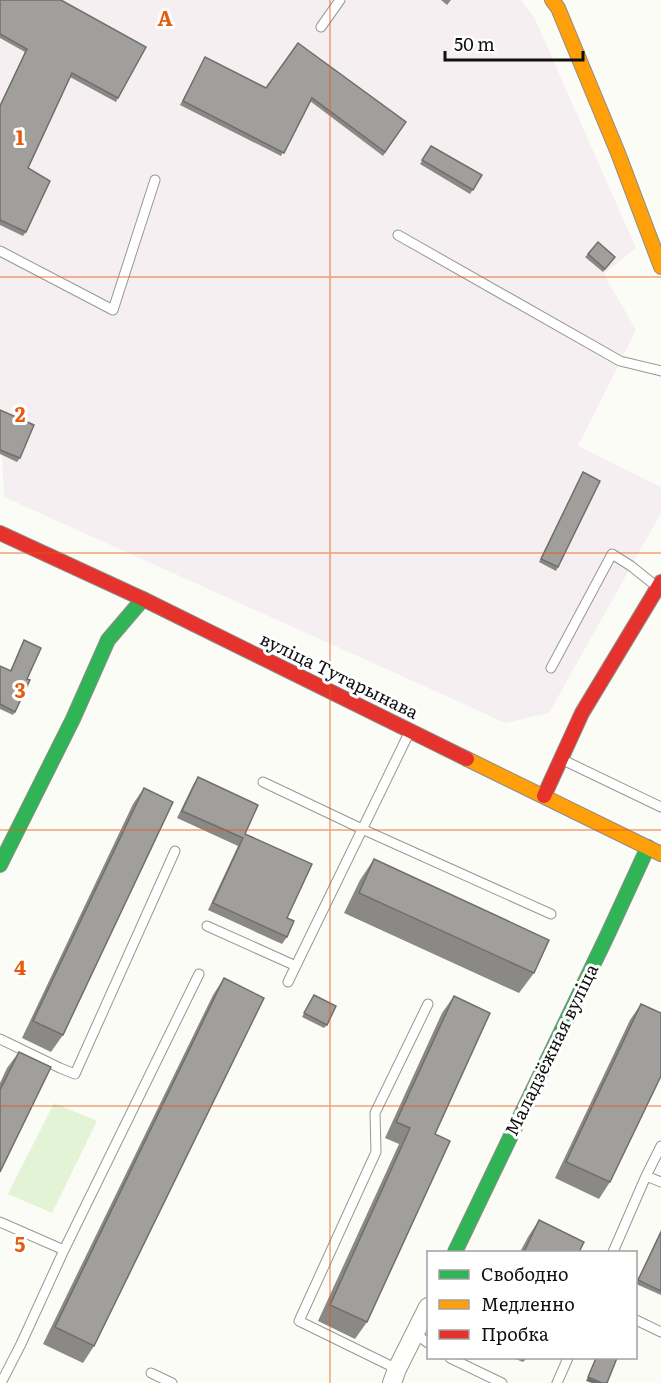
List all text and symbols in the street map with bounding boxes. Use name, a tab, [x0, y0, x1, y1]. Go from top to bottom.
text: A	[157, 2, 173, 32]
scale bar	[445, 24, 583, 62]
text: 50 m	[454, 30, 495, 57]
text: 1	[16, 121, 24, 151]
text: 2	[15, 398, 26, 428]
street label: вуліца Тутарынава	[256, 625, 424, 725]
text: 3	[14, 674, 26, 704]
text: 4	[14, 951, 26, 981]
street label: Маладзёжная вуліца	[497, 958, 604, 1140]
text: 5	[15, 1228, 26, 1258]
legend	[427, 1251, 637, 1359]
text: Свободно	[481, 1260, 569, 1287]
text: Медленно	[481, 1290, 575, 1317]
text: Пробка	[481, 1320, 549, 1347]

